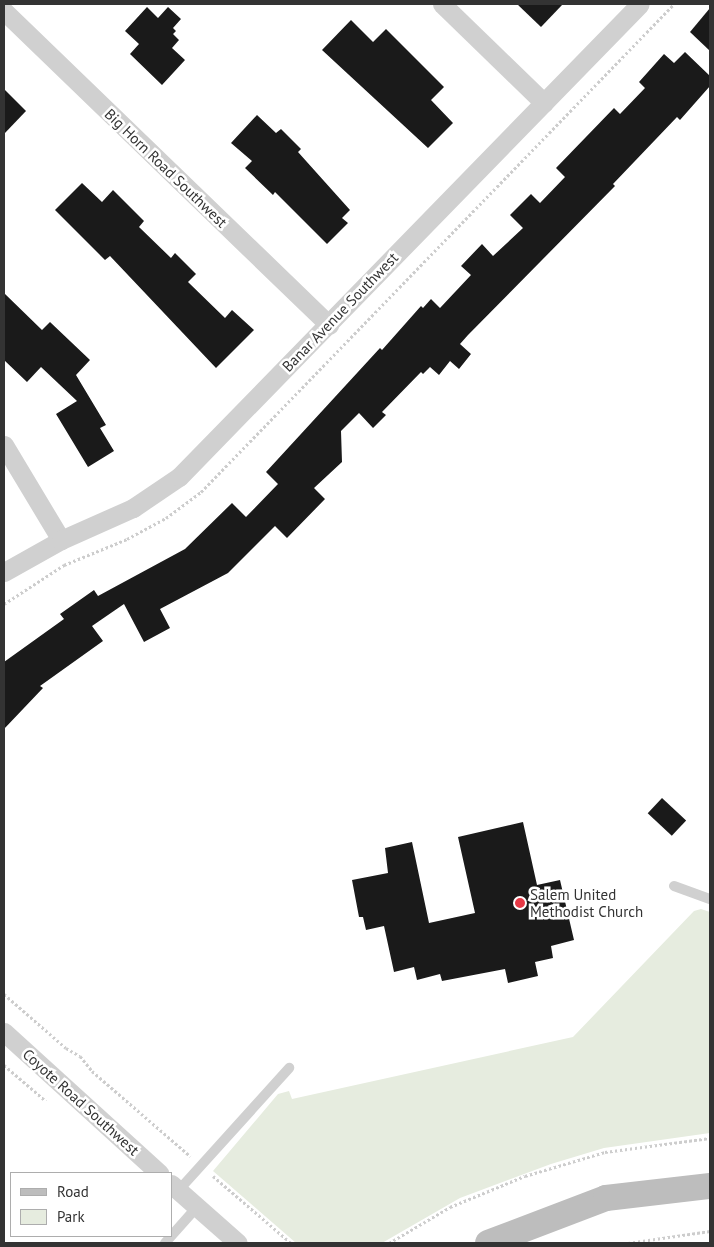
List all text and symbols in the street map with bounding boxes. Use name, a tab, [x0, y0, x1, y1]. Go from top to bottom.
street label: Big Horn Road Southwest	[101, 105, 231, 231]
street label: Banar Avenue Southwest	[278, 249, 402, 375]
place label: Salem United Methodist Church	[530, 885, 643, 920]
marker: Salem United Methodist Church	[514, 897, 526, 909]
street label: Coyote Road Southwest	[19, 1045, 143, 1159]
legend	[10, 1172, 172, 1237]
text: Road	[57, 1182, 89, 1201]
text: Park	[57, 1207, 85, 1226]

